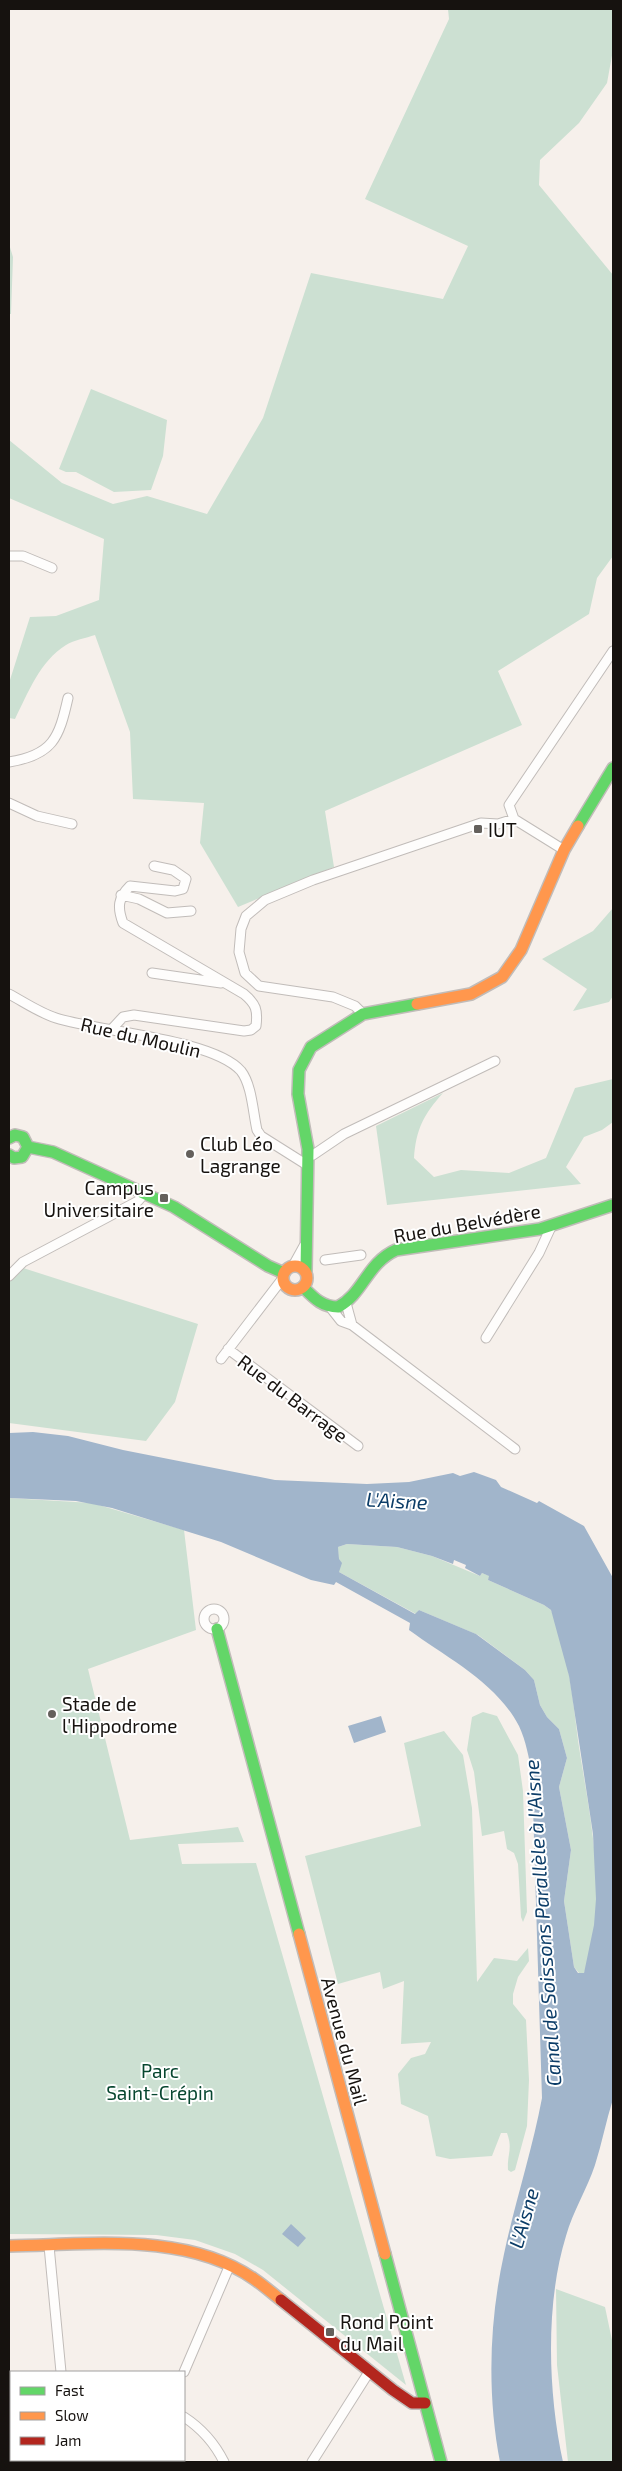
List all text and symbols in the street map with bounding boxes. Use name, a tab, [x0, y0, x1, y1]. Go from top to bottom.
place label: IUT	[488, 818, 517, 841]
marker: IUT	[472, 823, 484, 835]
street label: Rue du Moulin	[79, 1012, 203, 1062]
place label: Club Léo Lagrange	[200, 1132, 281, 1177]
marker: Club Léo Lagrange	[184, 1148, 196, 1160]
place label: Campus Universitaire	[43, 1176, 154, 1221]
marker: Campus Universitaire	[158, 1192, 170, 1204]
street label: Rue du Belvédère	[392, 1199, 542, 1247]
street label: Rue du Barrage	[234, 1349, 352, 1447]
water label: L'Aisne	[366, 1486, 429, 1514]
place label: Stade de l'Hippodrome	[62, 1692, 177, 1737]
marker: Stade de l'Hippodrome	[46, 1708, 58, 1720]
water label: Canal de Soissons Parallèle à l'Aisne	[519, 1758, 565, 2087]
street label: Avenue du Mail	[317, 1975, 373, 2108]
park label: Parc Saint-Crépin	[106, 2059, 214, 2104]
water label: L'Aisne	[503, 2185, 543, 2251]
place label: Rond Point du Mail	[340, 2310, 433, 2355]
marker: Rond Point du Mail	[324, 2326, 336, 2338]
legend	[10, 2371, 185, 2461]
text: Fast	[55, 2381, 85, 2399]
text: Slow	[55, 2406, 89, 2424]
text: Jam	[55, 2431, 81, 2449]

